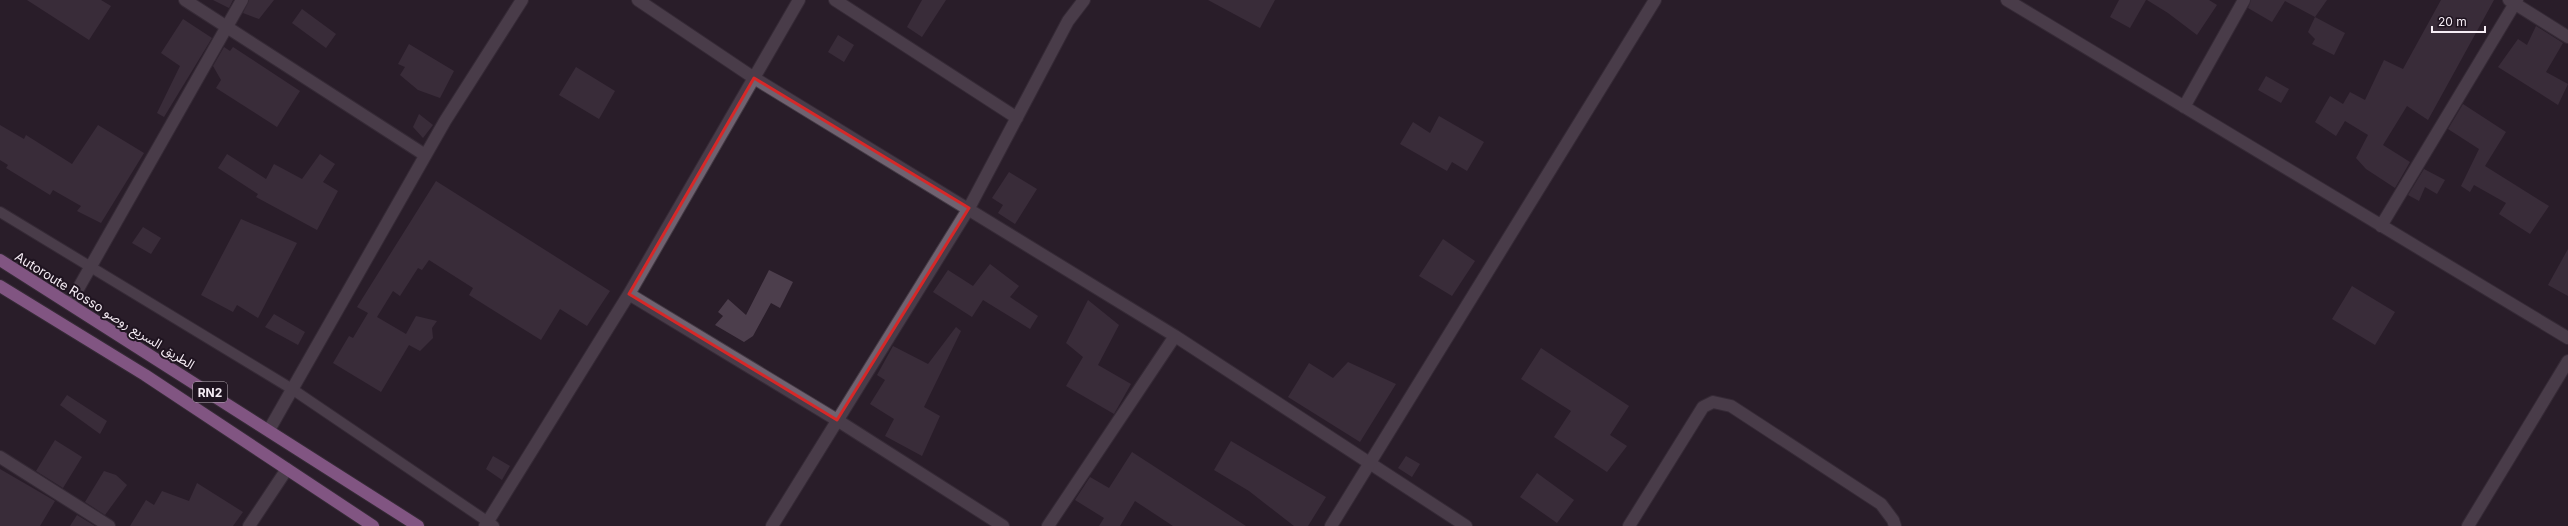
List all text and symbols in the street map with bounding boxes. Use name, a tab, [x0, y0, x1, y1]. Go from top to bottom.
scale bar	[2432, 8, 2485, 34]
text: 20 m	[2438, 14, 2467, 29]
street label: Autoroute Rosso الطريق السريع روصو	[11, 248, 198, 375]
road number: RN2	[193, 382, 227, 402]

